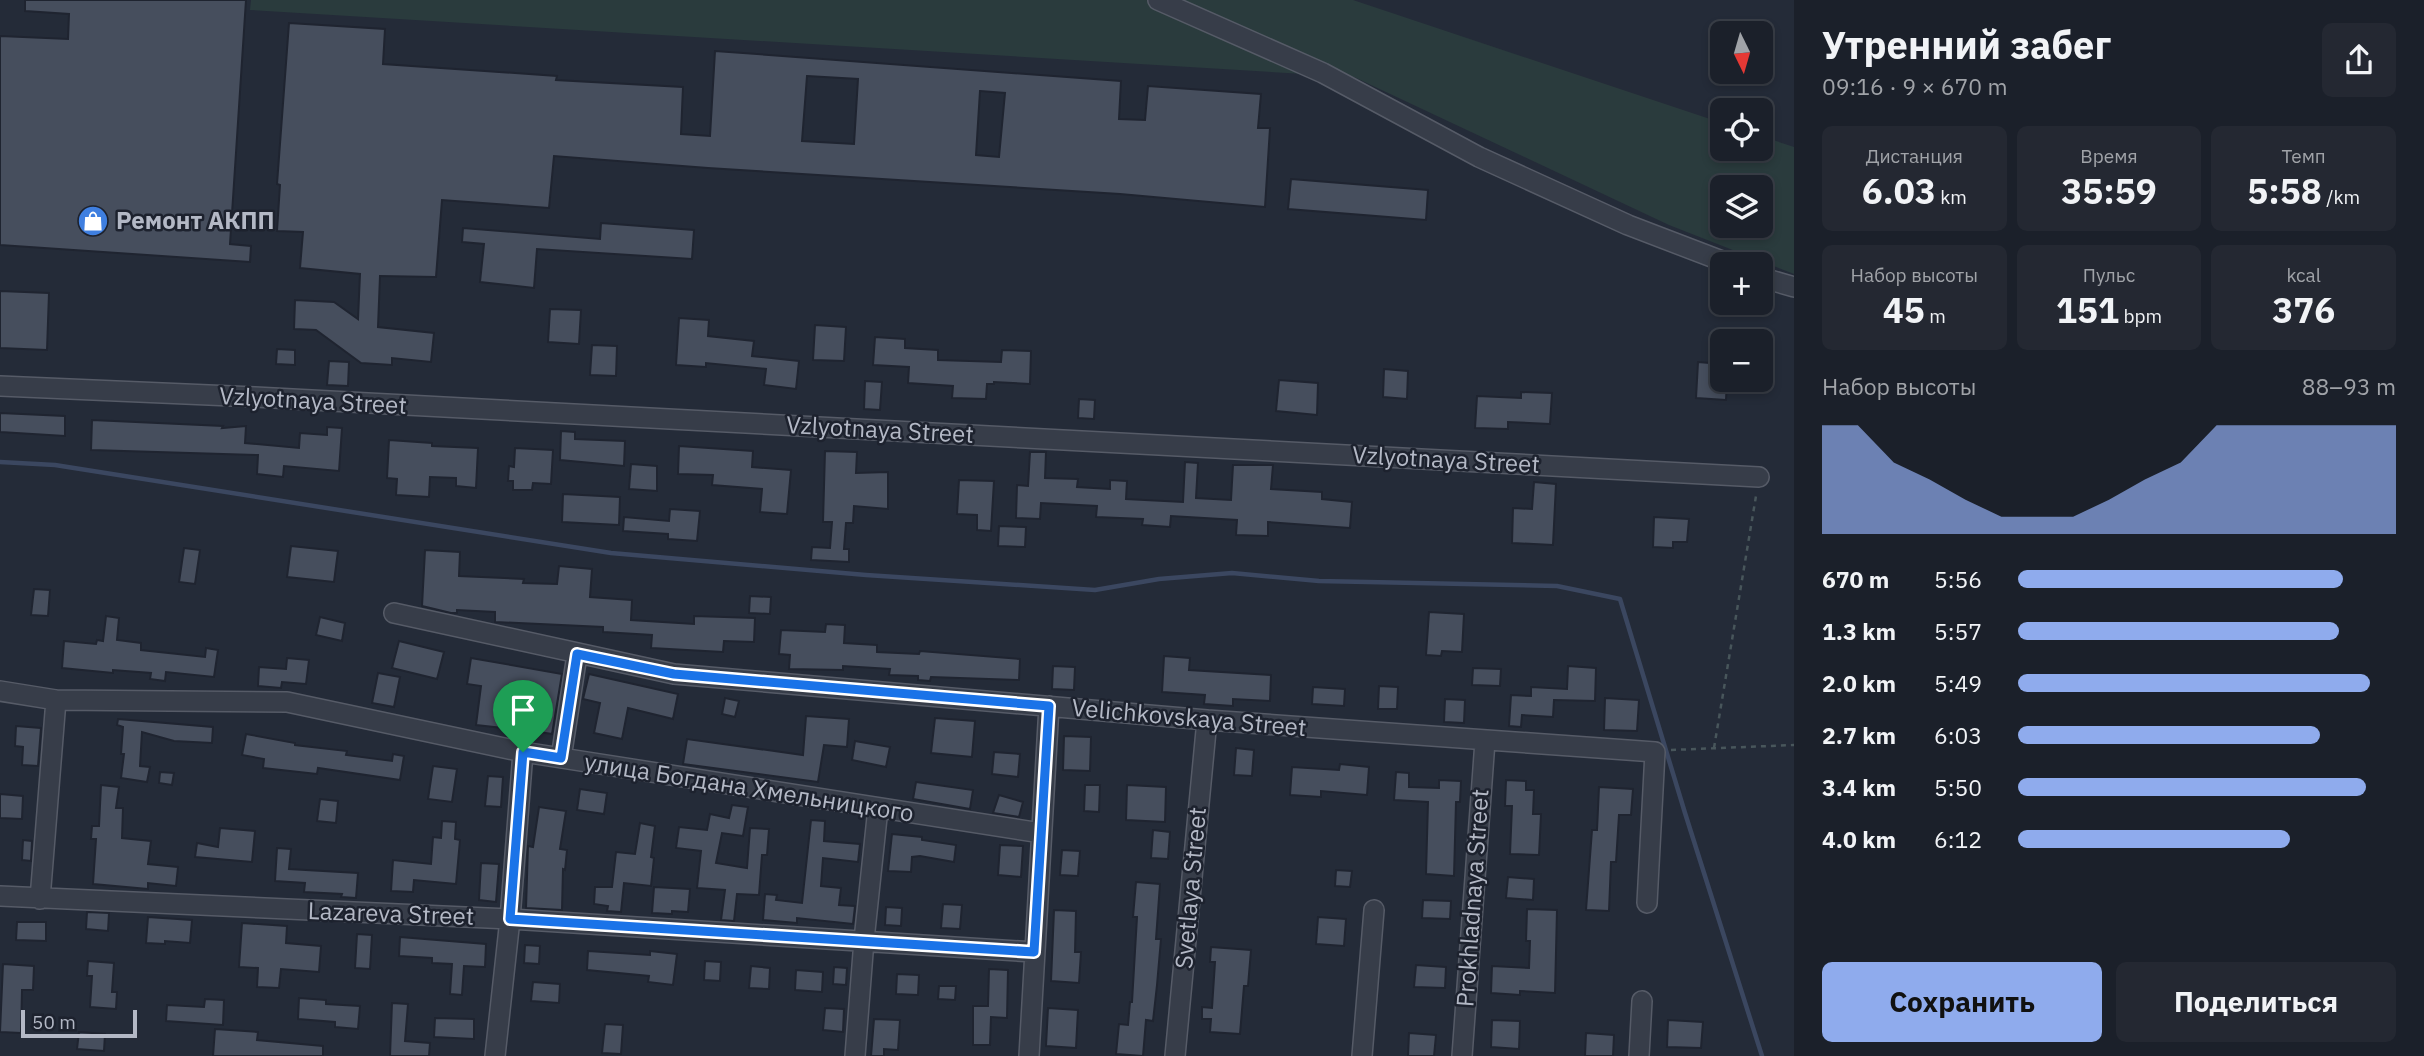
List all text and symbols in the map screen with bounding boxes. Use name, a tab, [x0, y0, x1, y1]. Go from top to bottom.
text: Утренний забег	[1822, 20, 2111, 69]
north arrow	[1710, 21, 1773, 84]
map controls	[1710, 21, 1773, 392]
button: share	[2322, 23, 2396, 97]
text: 09:16 · 9 × 670 m	[1822, 71, 2008, 101]
button: locate	[1710, 98, 1773, 161]
text: Дистанция	[1866, 144, 1963, 168]
text: Время	[2080, 144, 2138, 168]
text: Темп	[2282, 144, 2326, 168]
text: 6.03	[1862, 168, 1936, 214]
text: 35:59	[2061, 168, 2157, 214]
text: 5:58	[2247, 168, 2322, 214]
button: layers	[1710, 175, 1773, 238]
text: km	[1936, 185, 1967, 209]
text: /km	[2322, 185, 2360, 209]
shop icon: Ремонт АКПП	[76, 204, 110, 238]
place label: Ремонт АКПП	[116, 204, 275, 236]
button: +	[1710, 252, 1773, 315]
text: Набор высоты	[1851, 263, 1978, 287]
text: Пульс	[2083, 263, 2135, 287]
text: kcal	[2286, 263, 2321, 287]
text: 45	[1883, 287, 1925, 333]
text: 151	[2056, 287, 2119, 333]
text: 376	[2272, 287, 2335, 333]
text: m	[1925, 304, 1946, 328]
text: bpm	[2119, 304, 2162, 328]
button: −	[1710, 329, 1773, 392]
text: Набор высоты	[1822, 371, 1976, 401]
text: 88–93 m	[2302, 371, 2396, 401]
street label: Vzlyotnaya Street	[218, 379, 408, 421]
street label: Vzlyotnaya Street	[785, 408, 975, 450]
street label: Vzlyotnaya Street	[1351, 438, 1541, 480]
text: 670 m	[1822, 564, 1889, 594]
text: 5:56	[1934, 564, 1982, 594]
text: 1.3 km	[1822, 616, 1896, 646]
text: 5:57	[1934, 616, 1982, 646]
text: 2.0 km	[1822, 668, 1896, 698]
text: 5:49	[1934, 668, 1982, 698]
pin	[493, 680, 553, 752]
icon: arrive	[504, 691, 542, 729]
street label: Velichkovskaya Street	[1070, 691, 1308, 743]
text: 2.7 km	[1822, 720, 1896, 750]
text: 6:03	[1934, 720, 1982, 750]
street label: улица Богдана Хмельницкого	[582, 745, 916, 829]
text: 3.4 km	[1822, 772, 1896, 802]
text: 5:50	[1934, 772, 1982, 802]
street label: Prokhladnaya Street	[1448, 788, 1496, 1008]
street label: Svetlaya Street	[1167, 806, 1213, 970]
text: 4.0 km	[1822, 824, 1896, 854]
text: 6:12	[1934, 824, 1982, 854]
street label: Lazareva Street	[307, 894, 475, 932]
button: Сохранить	[1822, 962, 2102, 1042]
button: Поделиться	[2116, 962, 2396, 1042]
scale bar	[21, 1007, 136, 1039]
text: 50 m	[32, 1010, 76, 1034]

